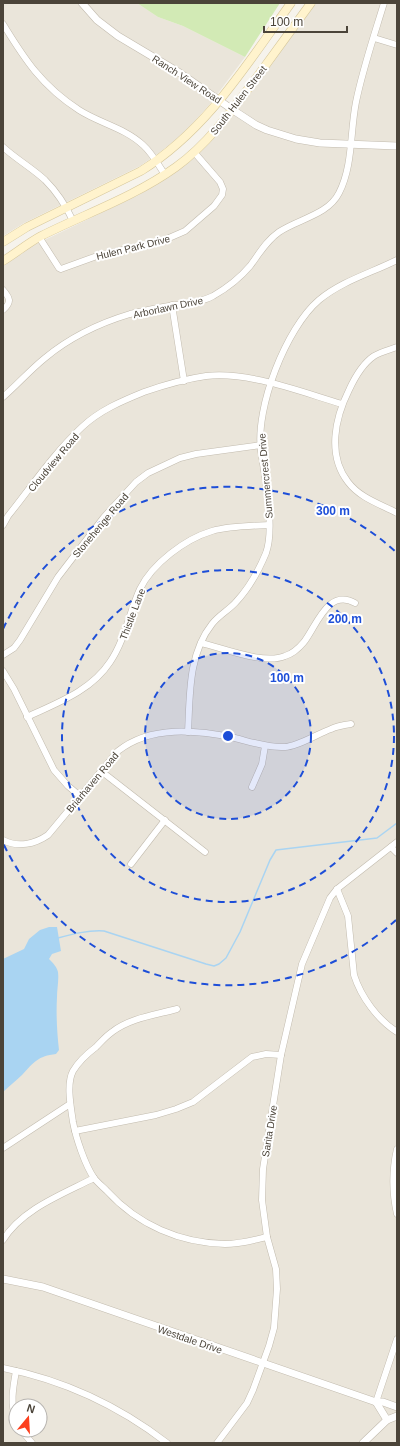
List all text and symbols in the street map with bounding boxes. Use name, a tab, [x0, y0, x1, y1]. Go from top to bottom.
scale bar	[264, 8, 347, 34]
text: 100 m	[270, 15, 303, 29]
street label: Ranch View Road	[150, 53, 223, 106]
street label: South Hulen Street	[208, 63, 269, 137]
street label: Hulen Park Drive	[95, 233, 172, 262]
street label: Arborlawn Drive	[132, 295, 204, 320]
street label: Cloudview Road	[26, 431, 81, 494]
street label: Summercrest Drive	[256, 432, 275, 519]
street label: Stonehenge Road	[70, 491, 131, 560]
text: 300 m	[316, 504, 350, 518]
street label: Thistle Lane	[118, 586, 148, 642]
text: 200 m	[328, 612, 362, 626]
text: 100 m	[270, 671, 304, 685]
centre of rings	[221, 729, 235, 743]
street label: Briarhaven Road	[64, 750, 121, 815]
street label: Sarita Drive	[260, 1104, 279, 1158]
street label: Westdale Drive	[156, 1323, 224, 1356]
north arrow	[8, 1398, 48, 1438]
text: N	[25, 1402, 37, 1415]

